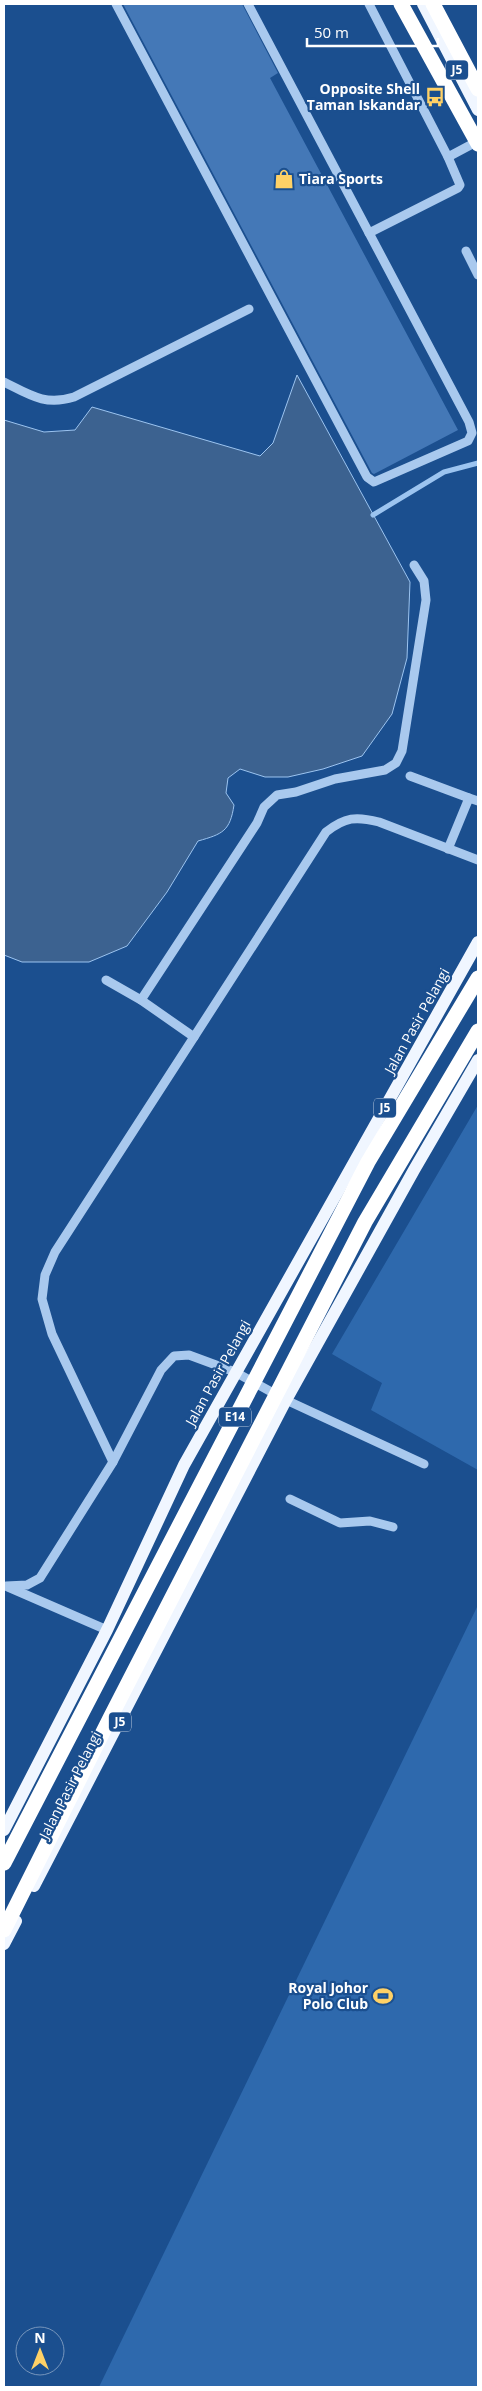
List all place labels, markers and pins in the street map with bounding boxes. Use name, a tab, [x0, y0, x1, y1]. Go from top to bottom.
place label: Opposite Shell Taman Iskandar	[307, 79, 421, 114]
bus stop icon: Opposite Shell Taman Iskandar	[424, 86, 446, 108]
shop icon: Tiara Sports	[273, 168, 295, 190]
place label: Tiara Sports	[299, 169, 383, 188]
place label: Royal Johor Polo Club	[288, 1978, 369, 2013]
sports icon: Royal Johor Polo Club	[372, 1985, 394, 2007]

